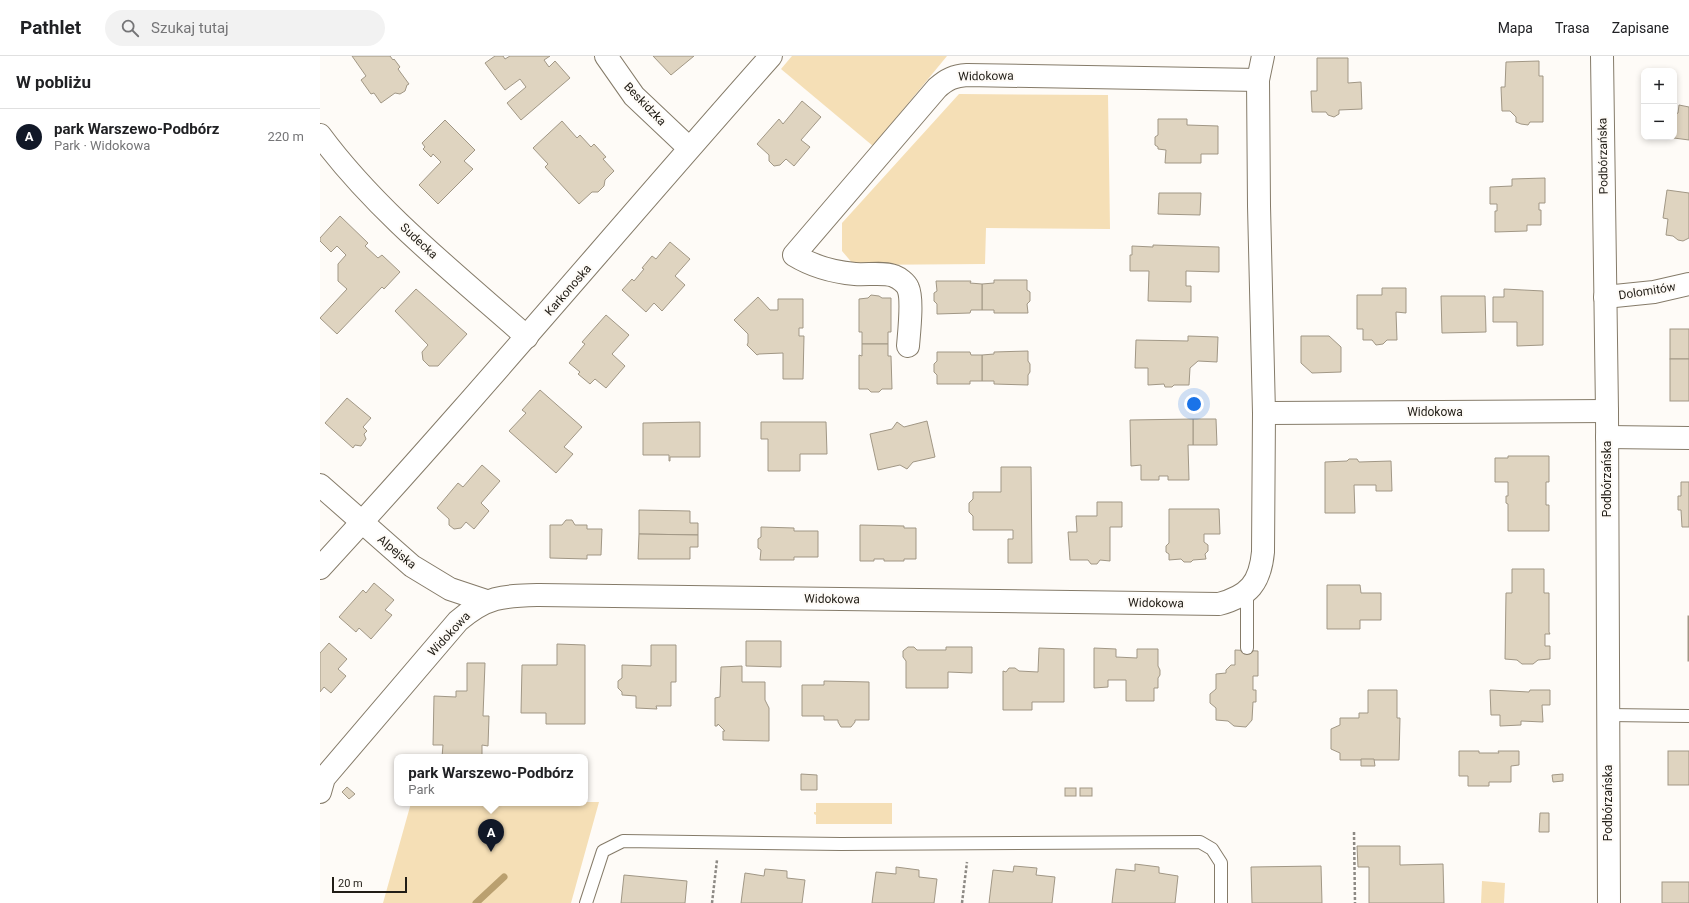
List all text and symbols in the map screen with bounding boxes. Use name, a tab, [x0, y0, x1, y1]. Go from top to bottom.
search box	[105, 10, 385, 46]
text: Pathlet	[20, 16, 81, 39]
icon: search	[119, 17, 141, 39]
text: Szukaj tutaj	[151, 19, 229, 37]
text: Mapa	[1498, 20, 1533, 36]
text: Trasa	[1555, 20, 1590, 36]
text: Zapisane	[1612, 20, 1669, 36]
map controls	[1641, 68, 1677, 140]
button: +	[1641, 68, 1677, 104]
street label: Widokowa	[958, 69, 1014, 83]
text: W pobliżu	[16, 72, 91, 92]
street label: Beskidzka	[621, 80, 669, 128]
button: −	[1641, 104, 1677, 140]
street label: Podbórzańska	[1595, 118, 1611, 194]
text: park Warszewo-Podbórz	[54, 120, 219, 138]
text: A	[25, 129, 33, 144]
text: 220 m	[267, 129, 304, 144]
text: Park · Widokowa	[54, 138, 150, 153]
street label: Sudecka	[397, 220, 441, 262]
street label: Karkonoska	[542, 262, 594, 318]
street label: Dolomitów	[1617, 280, 1677, 302]
your location	[1184, 394, 1204, 414]
street label: Widokowa	[1407, 405, 1463, 419]
street label: Podbórzańska	[1600, 441, 1614, 517]
street label: Alpejska	[375, 532, 419, 572]
street label: Widokowa	[804, 592, 860, 606]
street label: Widokowa	[1128, 596, 1184, 610]
street label: Widokowa	[425, 609, 473, 659]
popup	[394, 754, 588, 806]
text: park Warszewo-Podbórz	[408, 764, 574, 782]
street label: Podbórzańska	[1601, 765, 1615, 841]
text: Park	[408, 782, 435, 797]
pin: A	[478, 819, 504, 852]
scale bar	[332, 875, 407, 894]
text: 20 m	[338, 877, 363, 890]

